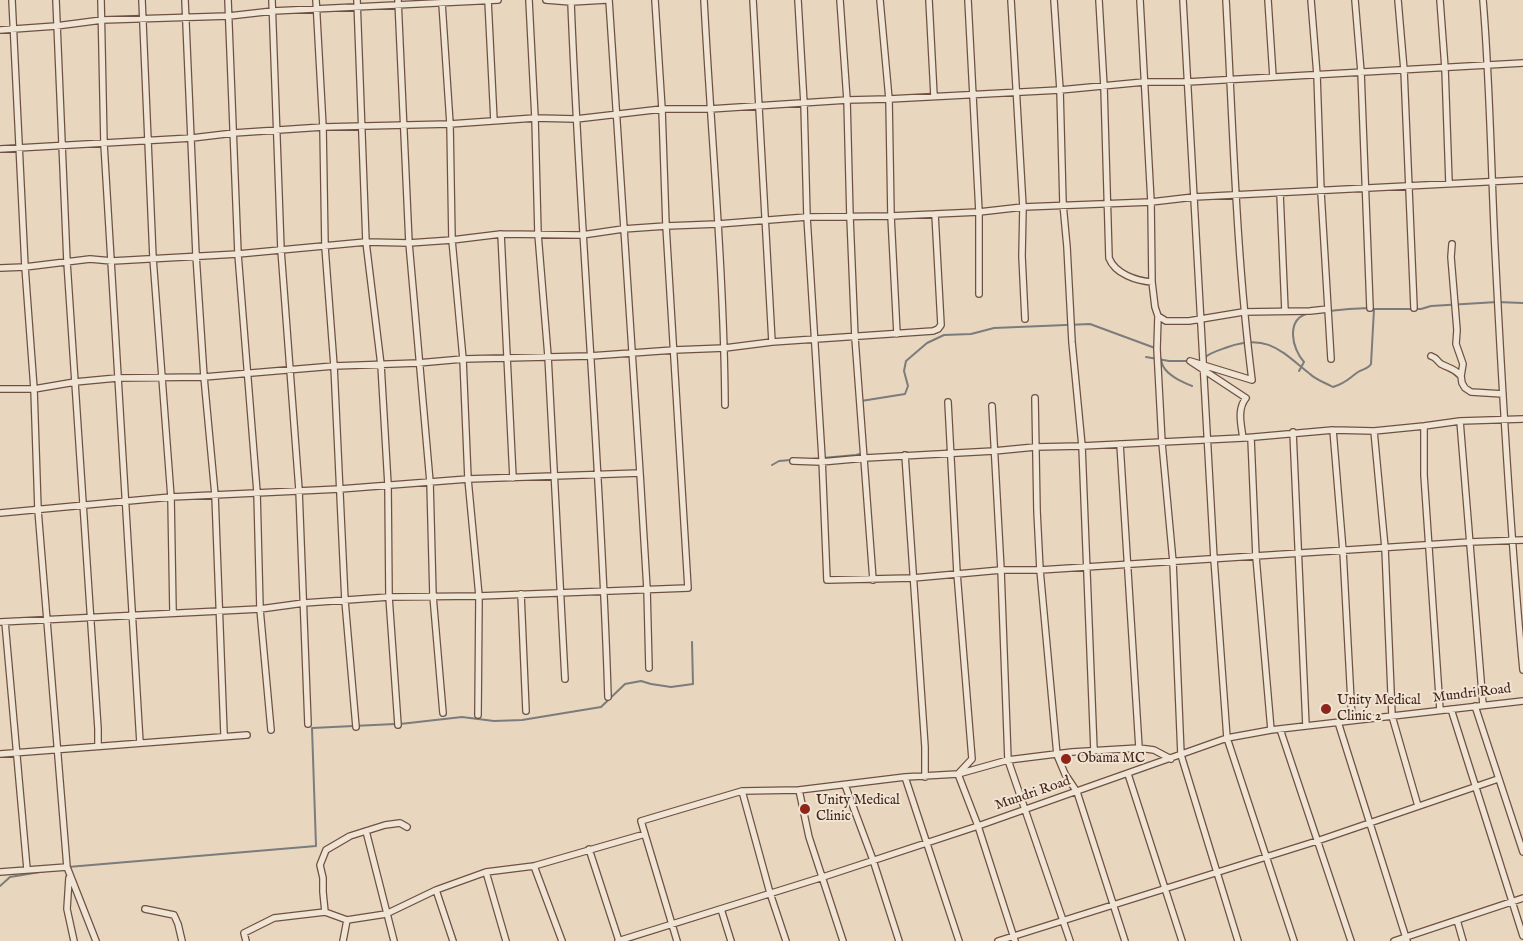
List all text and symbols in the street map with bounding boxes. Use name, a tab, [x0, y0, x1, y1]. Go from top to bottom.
street label: Mundri Road	[1432, 681, 1512, 707]
place label: Unity Medical Clinic 2	[1337, 693, 1421, 726]
marker: Unity Medical Clinic 2	[1319, 702, 1333, 716]
place label: Obama MC	[1077, 751, 1145, 767]
marker: Obama MC	[1059, 752, 1073, 766]
street label: Mundri Road	[993, 773, 1073, 815]
place label: Unity Medical Clinic	[816, 793, 900, 826]
marker: Unity Medical Clinic	[798, 802, 812, 816]

